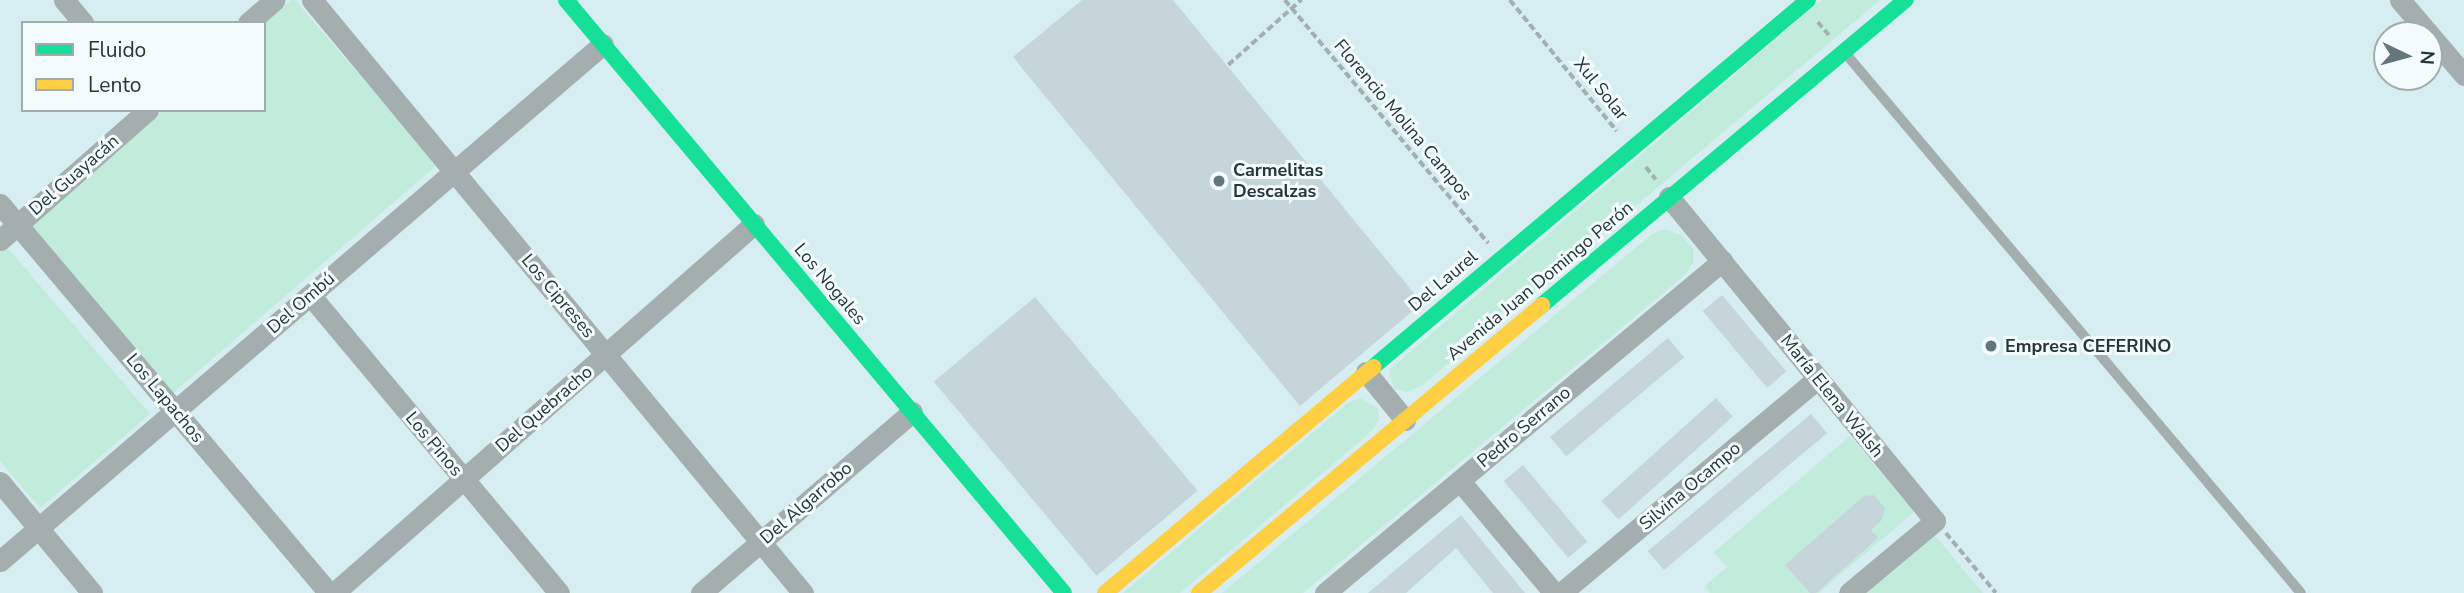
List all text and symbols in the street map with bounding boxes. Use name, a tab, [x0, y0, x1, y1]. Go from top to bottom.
legend	[21, 21, 266, 112]
north arrow	[2373, 21, 2443, 91]
street label: Florencio Molina Campos	[1329, 35, 1477, 205]
text: Fluido	[88, 36, 146, 64]
text: N	[2413, 49, 2440, 66]
street label: Xul Solar	[1569, 53, 1633, 125]
text: Lento	[88, 71, 141, 99]
street label: Del Guayacán	[25, 130, 123, 220]
place label: Carmelitas Descalzas	[1233, 160, 1323, 202]
marker: Carmelitas Descalzas	[1211, 173, 1227, 189]
street label: Avenida Juan Domingo Perón	[1443, 197, 1637, 365]
street label: Los Nogales	[790, 239, 870, 329]
street label: Del Laurel	[1404, 246, 1482, 316]
street label: Los Cipreses	[517, 250, 599, 342]
street label: Del Ombú	[263, 268, 339, 338]
street label: María Elena Walsh	[1776, 330, 1888, 462]
place label: Empresa CEFERINO	[2005, 335, 2171, 357]
marker: Empresa CEFERINO	[1983, 338, 1999, 354]
street label: Los Lapachos	[122, 349, 208, 447]
street label: Del Quebracho	[491, 361, 597, 457]
street label: Pedro Serrano	[1473, 382, 1575, 472]
street label: Los Pinos	[401, 407, 467, 481]
street label: Silvina Ocampo	[1635, 437, 1745, 535]
street label: Del Algarrobo	[756, 457, 856, 549]

